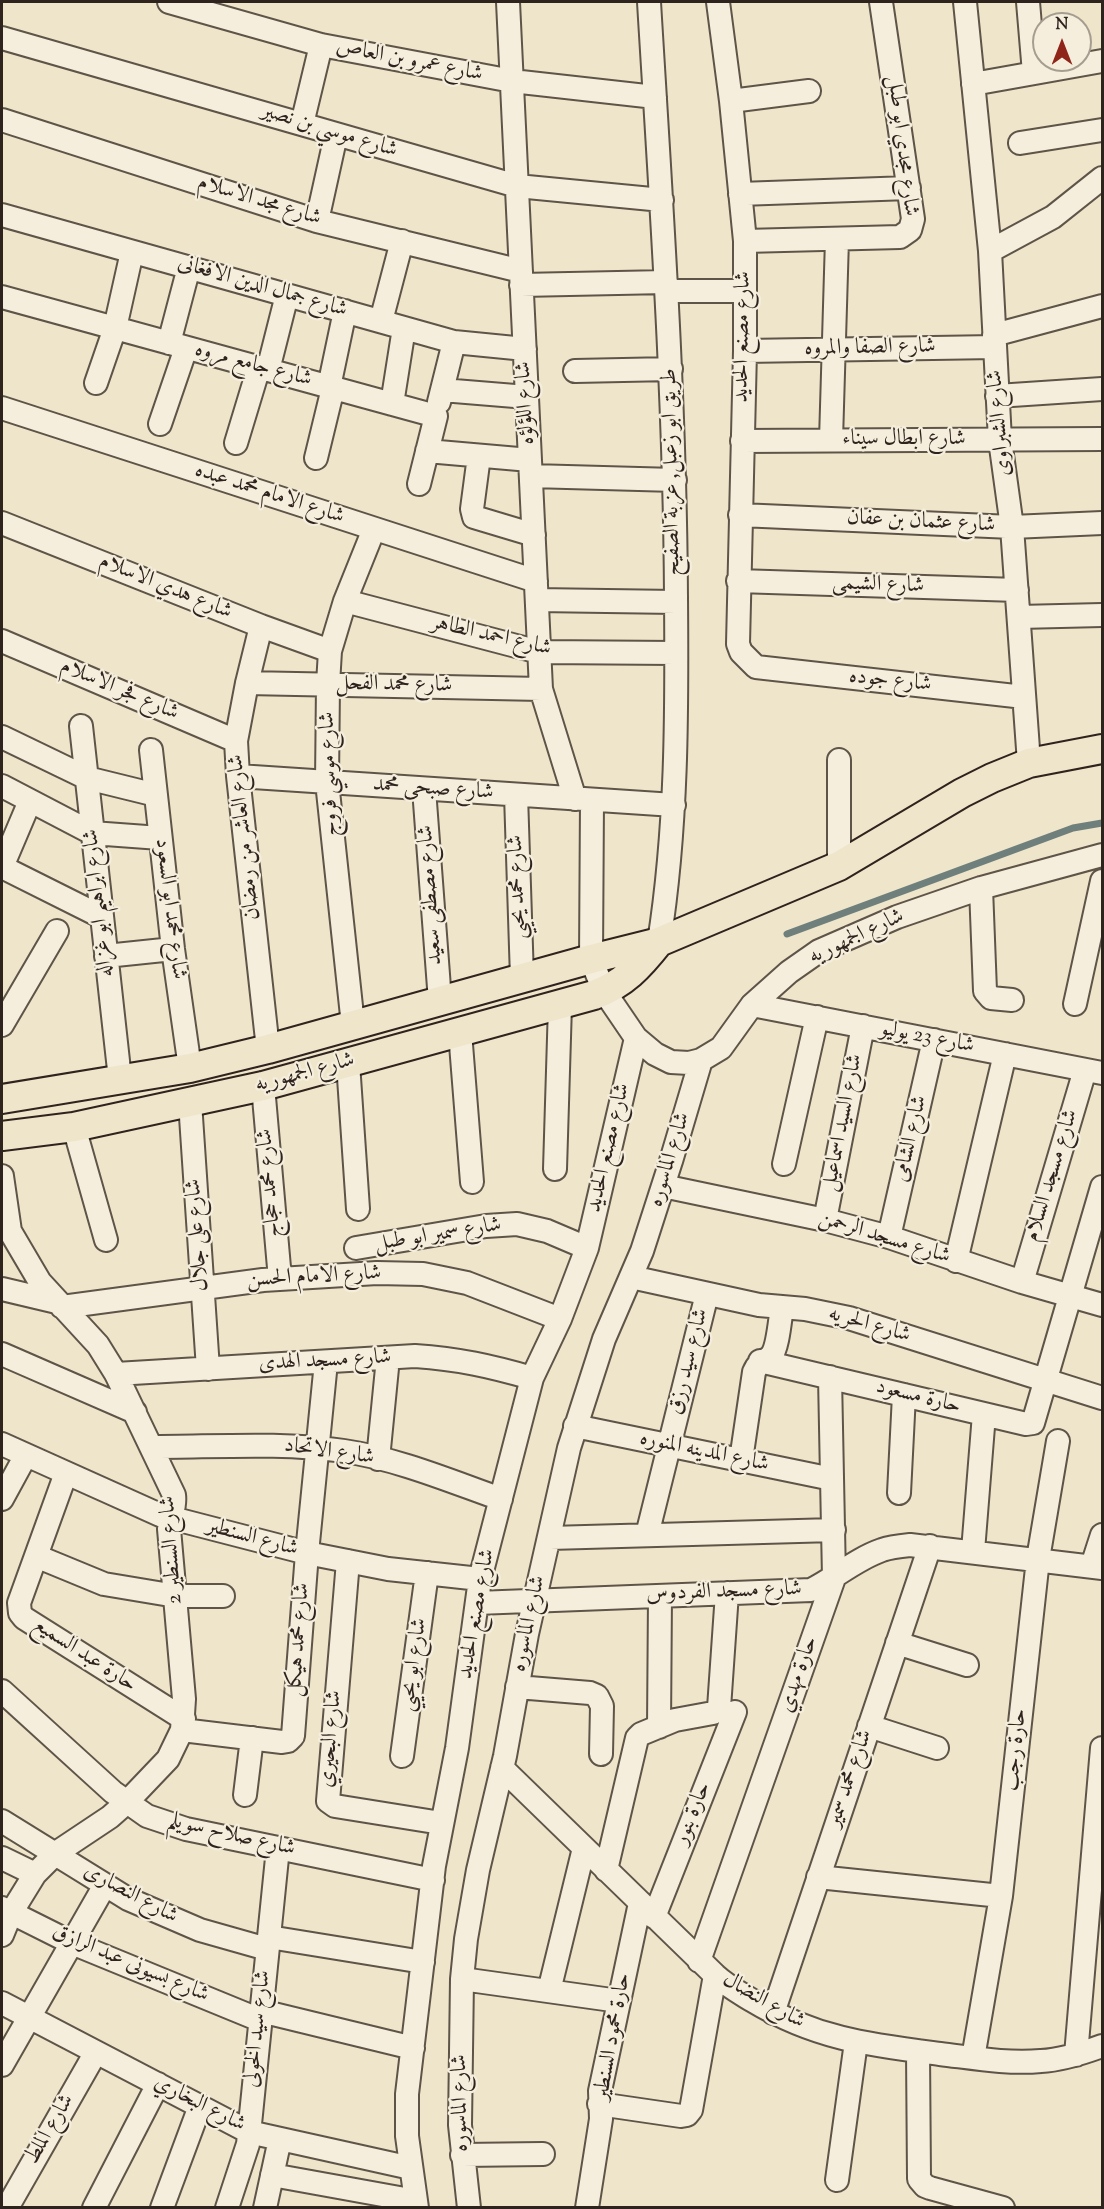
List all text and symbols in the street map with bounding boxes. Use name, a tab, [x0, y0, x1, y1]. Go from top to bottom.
north arrow	[1032, 12, 1092, 72]
text: N	[1056, 14, 1068, 37]
street label: شارع عمرو بن العاص	[333, 35, 485, 89]
street label: شارع مجدي ابو طبل	[879, 74, 923, 218]
street label: شارع موسي بن نصير	[258, 99, 400, 165]
street label: شارع مجد الاسلام	[194, 171, 324, 233]
street label: شارع جمال الدين الافغانى	[174, 251, 350, 325]
street label: شارع مصنع الحديد	[730, 271, 758, 403]
street label: شارع الصفا والمروه	[804, 335, 936, 363]
street label: شارع جامع مروه	[191, 338, 315, 394]
street label: شارع اللؤلؤه	[512, 361, 542, 445]
street label: طريق ابو زعبل, عزبة الصفيح	[658, 368, 688, 576]
street label: شارع الشبراوى	[983, 369, 1019, 477]
street label: شارع ابطال سيناء	[842, 427, 966, 453]
street label: شارع الامام محمد عبده	[191, 458, 347, 532]
street label: شارع عثمان بن عفان	[846, 506, 996, 540]
street label: شارع هدي الاسلام	[95, 549, 235, 627]
street label: شارع الشيمى	[831, 571, 925, 601]
street label: شارع احمد الطاهر	[429, 610, 553, 664]
street label: شارع فجر الاسلام	[56, 654, 182, 728]
street label: شارع جوده	[847, 665, 933, 699]
street label: شارع محمد الفحل	[335, 672, 453, 700]
street label: شارع موسي فروج	[316, 711, 346, 837]
street label: شارع العاشر من رمضان	[224, 753, 268, 921]
street label: شارع صبحى محمد	[372, 773, 494, 807]
street label: شارع مصطفى سعيد	[414, 824, 450, 966]
street label: شارع ابراهيم ابو غزاله	[79, 828, 121, 978]
street label: شارع محمد يحيي	[504, 835, 534, 939]
street label: شارع محمد ابو السعود	[147, 837, 191, 981]
street label: شارع الجمهوريه	[805, 904, 909, 972]
street label: شارع 23 يوليو	[878, 1017, 976, 1061]
street label: شارع الجمهوريه	[252, 1048, 358, 1100]
street label: شارع السيد اسماعيل	[818, 1052, 870, 1194]
street label: شارع مصنع الحديد	[582, 1081, 638, 1215]
street label: شارع الشامى	[889, 1093, 935, 1185]
street label: شارع مسجد السلام	[1020, 1107, 1086, 1245]
street label: شارع الماسوره	[644, 1110, 698, 1210]
street label: شارع محمد حجاج	[253, 1127, 289, 1239]
street label: شارع على جلال	[182, 1178, 216, 1292]
street label: شارع مسجد الرحمن	[815, 1206, 953, 1272]
street label: شارع سمير ابو طبل	[373, 1213, 503, 1259]
street label: شارع الامام الحسن	[246, 1261, 382, 1295]
street label: شارع الحريه	[825, 1302, 913, 1350]
street label: شارع سيد رزق	[664, 1306, 716, 1418]
street label: شارع مسجد الهدى	[258, 1345, 392, 1379]
street label: حارة مسعود	[873, 1375, 963, 1421]
street label: شارع المدينه المنوره	[637, 1426, 771, 1480]
street label: شارع الاتحاد	[282, 1434, 376, 1472]
street label: شارع السنطير 2	[156, 1495, 190, 1605]
street label: شارع السنطير	[203, 1514, 301, 1564]
street label: شارع مصنع الحديد	[454, 1547, 502, 1681]
street label: شارع الماسوره	[507, 1574, 553, 1674]
street label: شارع مسجد الفردوس	[646, 1577, 802, 1609]
street label: شارع محمد هيكل	[283, 1582, 317, 1698]
street label: حارة عبد السميع	[27, 1613, 141, 1699]
street label: شارع ابو يحيي	[395, 1616, 435, 1714]
street label: حارة مهدي	[775, 1633, 825, 1717]
street label: شارع البحيري	[315, 1689, 349, 1789]
street label: حارة رجب	[1000, 1708, 1034, 1792]
street label: شارع محمد سمير	[822, 1727, 880, 1831]
street label: حارة بنور	[670, 1779, 718, 1849]
street label: شارع صلاح سويلم	[165, 1808, 297, 1864]
street label: شارع النصارى	[78, 1859, 182, 1931]
street label: شارع بسيونى عبد الرازق	[48, 1920, 212, 2010]
street label: شارع النضال	[717, 1968, 809, 2036]
street label: شارع سيد الخولى	[240, 1969, 278, 2089]
street label: حارة محمود السنطير	[590, 1971, 638, 2103]
street label: شارع الماسوره	[448, 2054, 476, 2152]
street label: شارع البخاري	[149, 2071, 249, 2139]
street label: شارع الملط	[20, 2090, 82, 2170]

